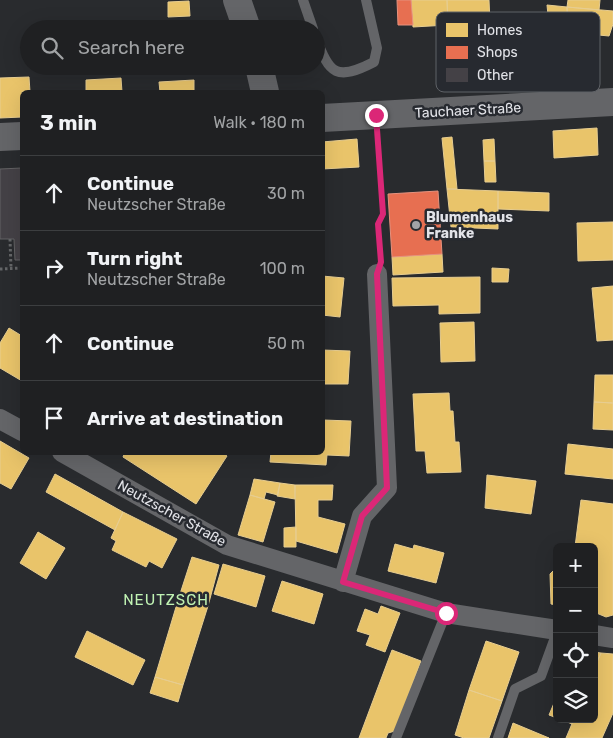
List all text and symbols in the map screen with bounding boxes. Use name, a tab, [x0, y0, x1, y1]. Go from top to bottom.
legend	[436, 12, 600, 92]
search box	[20, 20, 325, 75]
text: Homes	[477, 22, 522, 39]
icon: search	[38, 34, 66, 62]
text: Search here	[78, 36, 185, 59]
text: Shops	[477, 44, 518, 61]
text: Other	[477, 67, 514, 84]
street label: Tauchaer Straße	[414, 99, 522, 122]
route end	[365, 104, 388, 127]
text: 3 min	[40, 110, 97, 135]
text: Walk · 180 m	[213, 113, 305, 132]
text: Continue	[87, 172, 174, 195]
icon: ahead	[40, 179, 68, 207]
text: 30 m	[267, 184, 305, 203]
text: Neutzscher Straße	[87, 195, 226, 214]
place label: Blumenhaus Franke	[426, 209, 513, 242]
marker: Blumenhaus Franke	[410, 219, 422, 231]
text: Turn right	[87, 247, 182, 270]
icon: right	[40, 254, 68, 282]
text: 100 m	[260, 259, 305, 278]
text: Neutzscher Straße	[87, 270, 226, 289]
icon: ahead	[40, 329, 68, 357]
text: Continue	[87, 332, 174, 355]
text: 50 m	[267, 334, 305, 353]
icon: arrive	[40, 404, 68, 432]
text: Arrive at destination	[87, 407, 283, 430]
street label: Neutzscher Straße	[115, 477, 229, 550]
map controls	[553, 543, 598, 723]
button: +	[553, 543, 598, 588]
button: −	[553, 588, 598, 633]
district label: NEUTZSCH	[123, 591, 209, 609]
route start	[435, 602, 458, 625]
button: locate	[553, 633, 598, 678]
button: layers	[553, 678, 598, 723]

